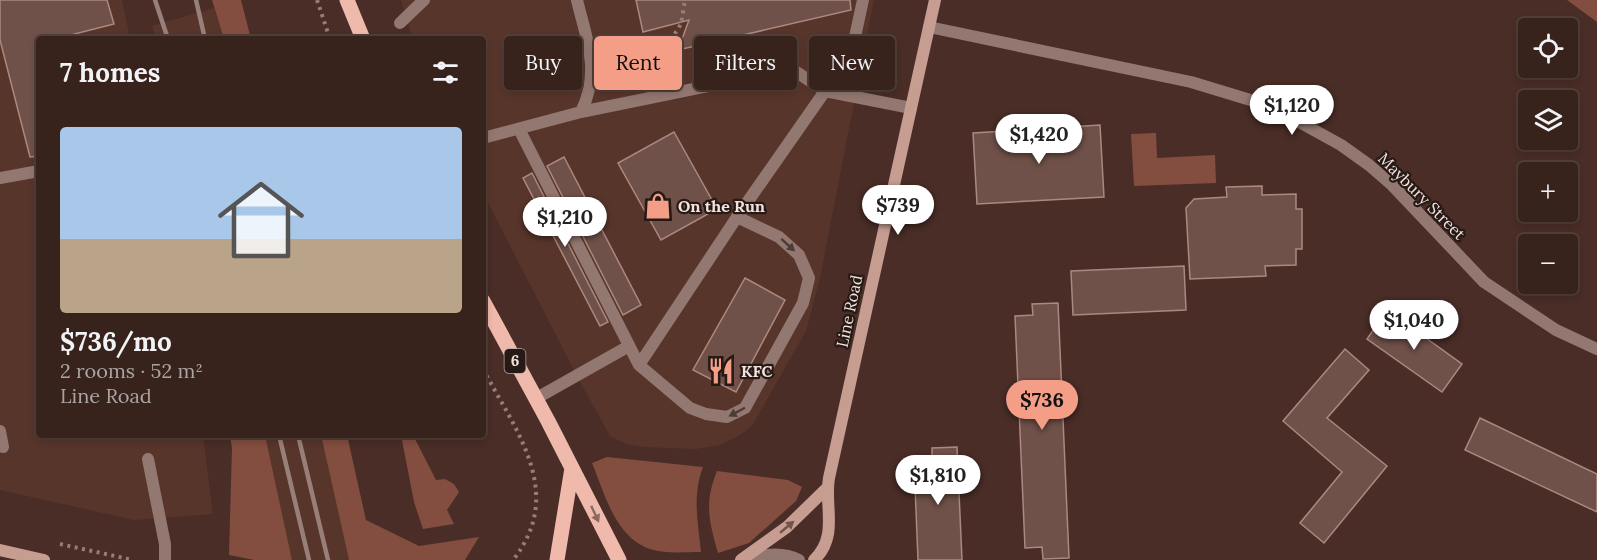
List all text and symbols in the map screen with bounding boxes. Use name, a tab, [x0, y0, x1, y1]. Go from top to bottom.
map controls	[1518, 18, 1578, 294]
button: locate	[1518, 18, 1578, 78]
chip: Buy	[504, 36, 582, 90]
chip: Rent	[594, 36, 682, 90]
chip: Filters	[694, 36, 797, 90]
chip: New	[809, 36, 895, 90]
text: 7 homes	[60, 56, 160, 89]
icon: filters	[429, 56, 462, 89]
pin: $1,120	[1243, 85, 1341, 136]
button: layers	[1518, 90, 1578, 150]
text: $1,120	[1264, 92, 1320, 117]
pin: $1,420	[990, 114, 1088, 165]
text: $1,420	[1009, 121, 1069, 146]
street label: Maybury Street	[1374, 148, 1470, 244]
button: +	[1518, 162, 1578, 222]
icon: home	[207, 166, 315, 274]
pin: $739	[862, 185, 934, 236]
shop icon: On the Run	[643, 191, 673, 221]
text: $739	[876, 192, 920, 217]
place label: On the Run	[678, 196, 765, 216]
pin: $1,210	[516, 197, 614, 248]
text: $1,210	[537, 204, 593, 229]
button: −	[1518, 234, 1578, 294]
one-way arrow	[780, 238, 795, 251]
street label: Line Road	[832, 273, 867, 349]
pin: $1,040	[1365, 300, 1463, 351]
text: $1,040	[1384, 307, 1444, 332]
text: $736/mo	[60, 325, 172, 358]
road number: 6	[504, 349, 526, 373]
restaurant icon: KFC	[706, 356, 736, 386]
text: 2 rooms · 52 m²	[60, 358, 203, 383]
place label: KFC	[741, 361, 773, 381]
pin: $736	[1006, 380, 1078, 431]
text: Line Road	[60, 383, 152, 408]
text: $736	[1020, 387, 1064, 412]
one-way arrow	[728, 407, 745, 417]
pin: $1,810	[889, 455, 987, 506]
text: $1,810	[909, 462, 967, 487]
one-way arrow	[590, 506, 600, 524]
one-way arrow	[779, 520, 795, 533]

